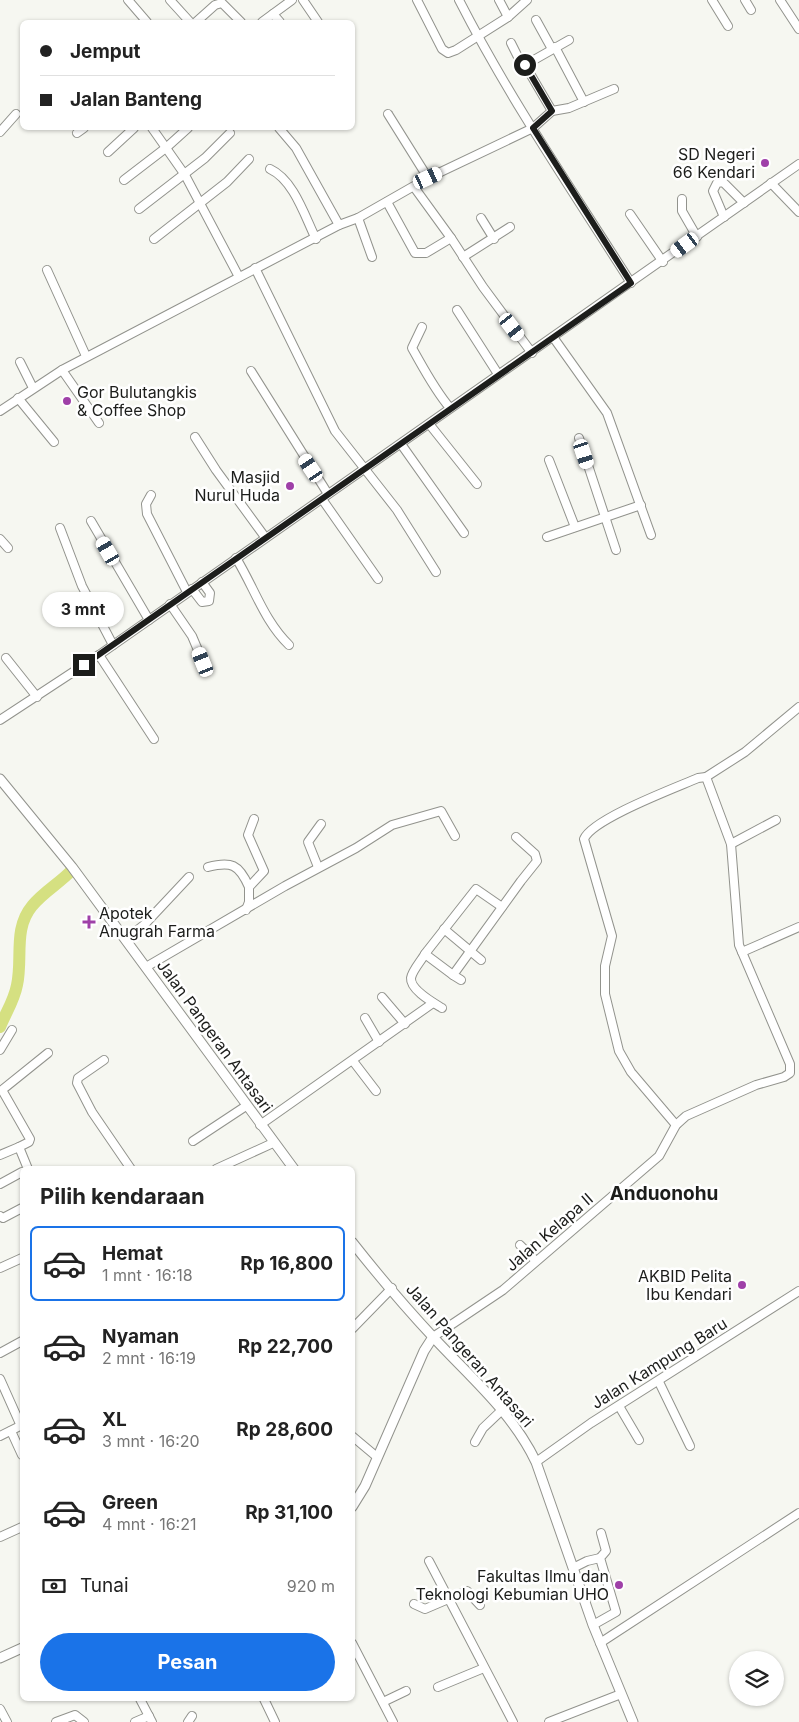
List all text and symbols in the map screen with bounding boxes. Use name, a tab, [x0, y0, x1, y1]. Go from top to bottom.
text: Jemput	[70, 40, 141, 63]
route start	[514, 54, 536, 76]
text: Jalan Banteng	[70, 88, 202, 111]
place label: SD Negeri 66 Kendari	[673, 144, 755, 182]
marker: SD Negeri 66 Kendari	[759, 157, 771, 169]
car	[411, 165, 444, 191]
car	[668, 230, 701, 260]
car	[496, 311, 527, 343]
place label: Gor Bulutangkis & Coffee Shop	[77, 382, 197, 420]
marker: Gor Bulutangkis & Coffee Shop	[61, 395, 73, 407]
car	[572, 437, 595, 471]
car	[296, 451, 325, 485]
place label: Masjid Nurul Huda	[194, 467, 280, 505]
marker: Masjid Nurul Huda	[284, 480, 296, 492]
car	[94, 534, 121, 568]
callout: 3 mnt	[43, 592, 125, 628]
text: 3 mnt	[61, 599, 105, 619]
car	[190, 645, 215, 679]
route end	[73, 654, 95, 676]
place label: Apotek Anugrah Farma	[99, 903, 215, 941]
marker: Apotek Anugrah Farma	[83, 916, 95, 928]
street label: Jalan Pangeran Antasari	[153, 956, 277, 1116]
district label: Anduonohu	[610, 1182, 718, 1205]
text: Pilih kendaraan	[40, 1183, 205, 1209]
street label: Jalan Kelapa II	[501, 1189, 597, 1275]
icon: car	[42, 1241, 87, 1286]
text: Hemat	[102, 1242, 163, 1265]
text: Rp 16,800	[240, 1252, 333, 1275]
text: 1 mnt · 16:18	[102, 1265, 193, 1285]
place label: AKBID Pelita Ibu Kendari	[638, 1266, 732, 1304]
street label: Jalan Pangeran Antasari	[402, 1279, 538, 1431]
marker: AKBID Pelita Ibu Kendari	[736, 1279, 748, 1291]
street label: Jalan Kampung Baru	[587, 1313, 731, 1413]
icon: car	[42, 1324, 87, 1369]
text: Nyaman	[102, 1325, 179, 1348]
text: Rp 22,700	[238, 1335, 333, 1358]
text: 2 mnt · 16:19	[102, 1348, 196, 1368]
icon: car	[42, 1407, 87, 1452]
text: XL	[102, 1408, 127, 1431]
text: Rp 28,600	[236, 1418, 333, 1441]
text: 3 mnt · 16:20	[102, 1431, 200, 1451]
icon: car	[42, 1490, 87, 1535]
text: Green	[102, 1491, 158, 1514]
text: Rp 31,100	[245, 1501, 333, 1524]
text: 4 mnt · 16:21	[102, 1514, 196, 1534]
place label: Fakultas Ilmu dan Teknologi Kebumian UHO	[416, 1566, 609, 1604]
icon: cash	[40, 1572, 68, 1600]
text: Tunai	[80, 1574, 129, 1597]
text: 920 m	[287, 1576, 335, 1596]
marker: Fakultas Ilmu dan Teknologi Kebumian UHO	[613, 1579, 625, 1591]
button: Pesan	[40, 1633, 335, 1691]
map controls	[729, 1651, 784, 1706]
button: layers	[729, 1651, 784, 1706]

